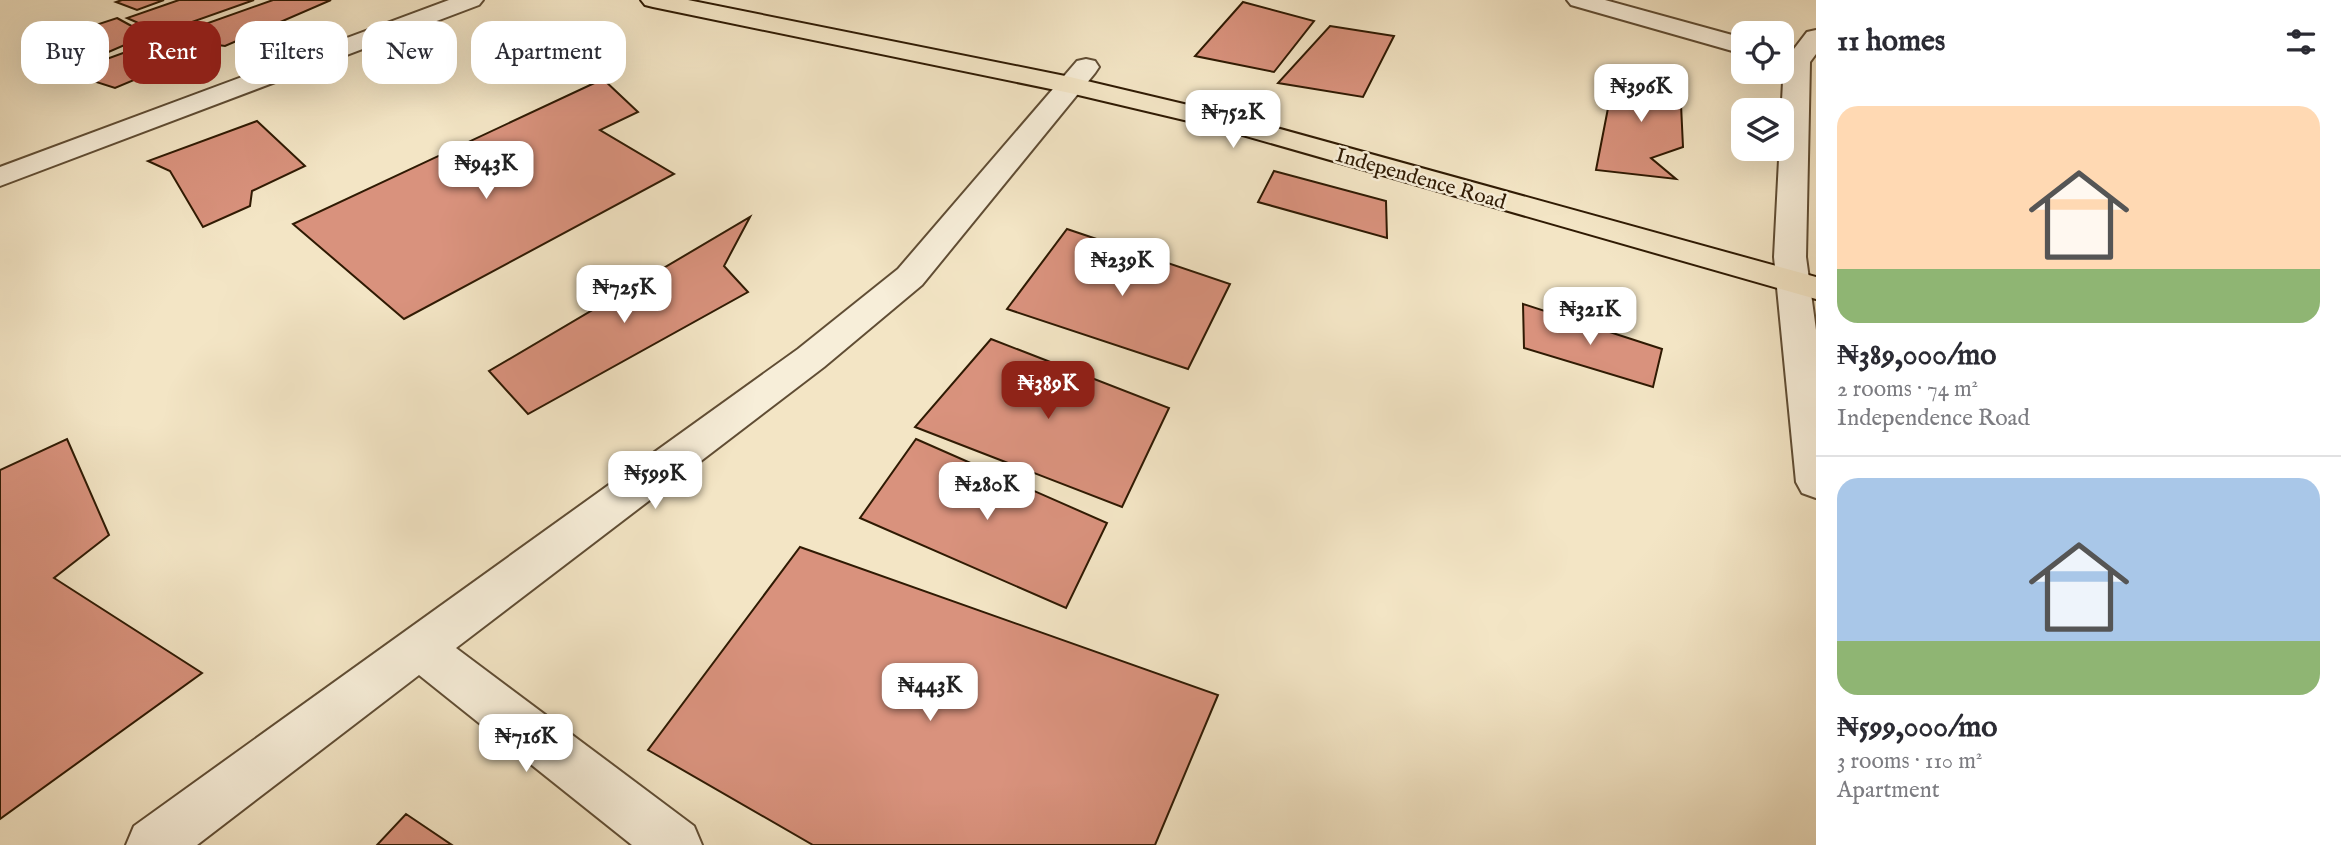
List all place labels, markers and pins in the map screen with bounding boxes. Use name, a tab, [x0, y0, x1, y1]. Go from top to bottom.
pin: ₦396K	[1592, 64, 1690, 124]
pin: ₦752K	[1184, 90, 1282, 150]
pin: ₦943K	[437, 142, 535, 201]
pin: ₦239K	[1073, 238, 1171, 298]
pin: ₦725K	[575, 266, 673, 325]
pin: ₦321K	[1541, 288, 1639, 347]
pin: ₦389K	[999, 362, 1097, 421]
pin: ₦599K	[606, 452, 704, 511]
pin: ₦280K	[938, 462, 1036, 522]
pin: ₦443K	[881, 664, 979, 723]
pin: ₦716K	[477, 714, 575, 774]

